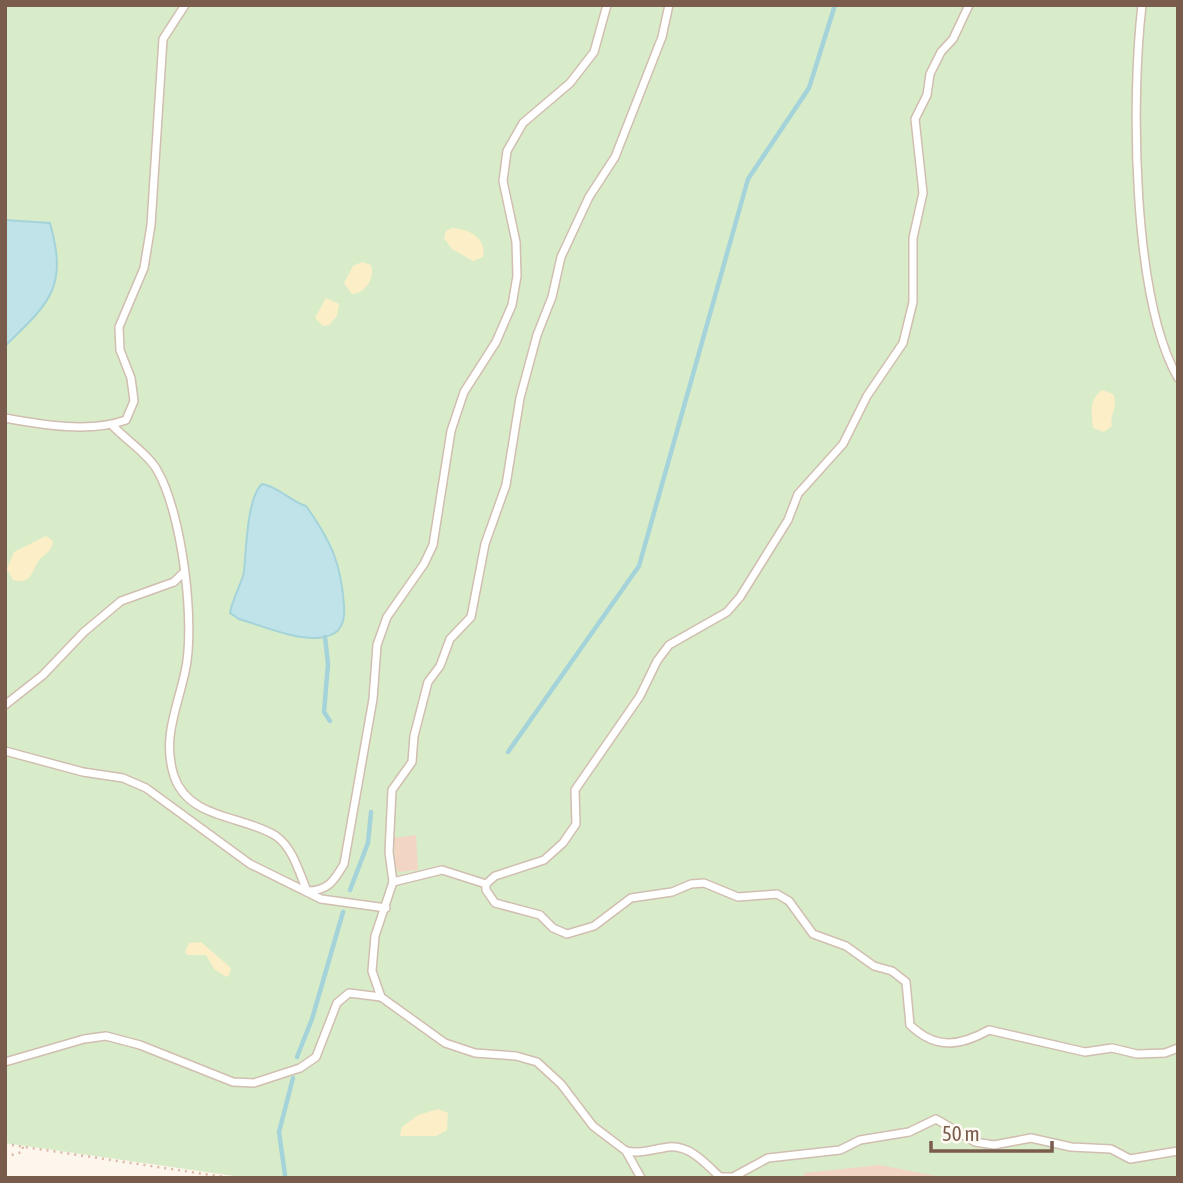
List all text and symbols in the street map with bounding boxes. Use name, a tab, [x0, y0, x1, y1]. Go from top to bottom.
scale bar	[931, 1110, 1052, 1154]
text: 50 m	[942, 1121, 980, 1145]

